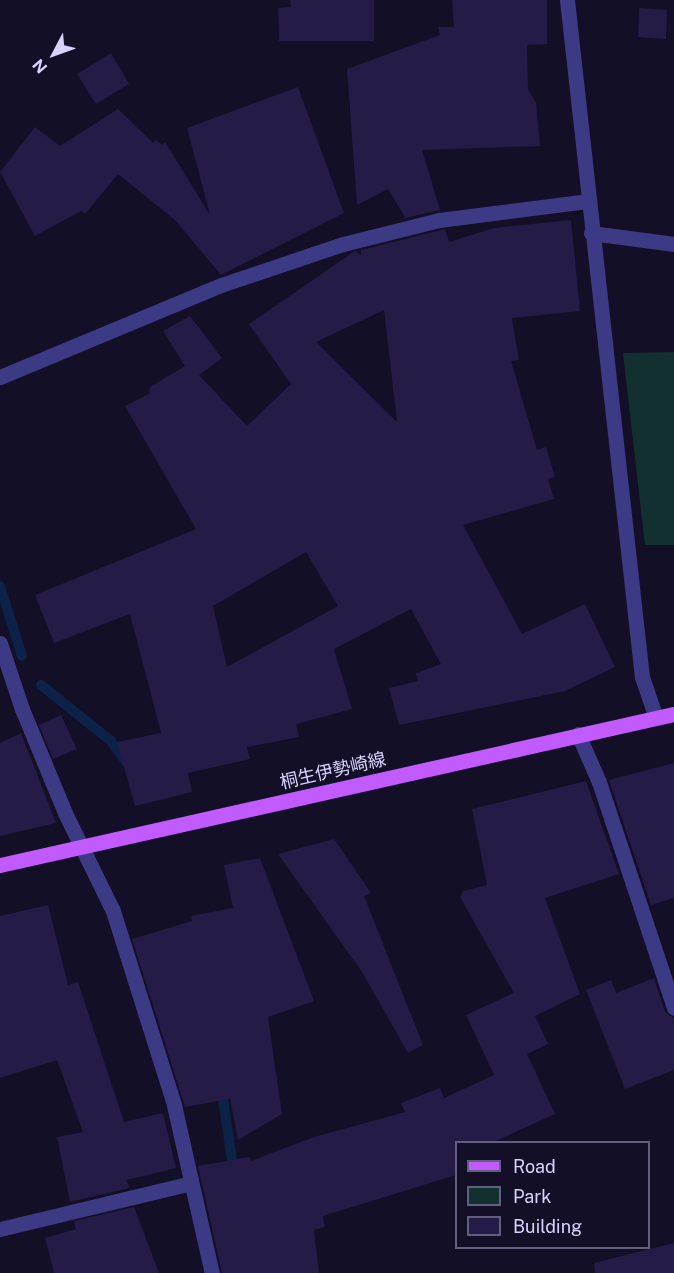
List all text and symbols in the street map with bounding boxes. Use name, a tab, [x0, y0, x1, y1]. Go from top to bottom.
north arrow	[24, 24, 84, 84]
text: N	[29, 55, 51, 77]
street label: 桐生伊勢崎線	[278, 748, 388, 794]
legend	[455, 1141, 650, 1249]
text: Road	[513, 1156, 556, 1177]
text: Park	[513, 1186, 551, 1207]
text: Building	[513, 1216, 582, 1237]

